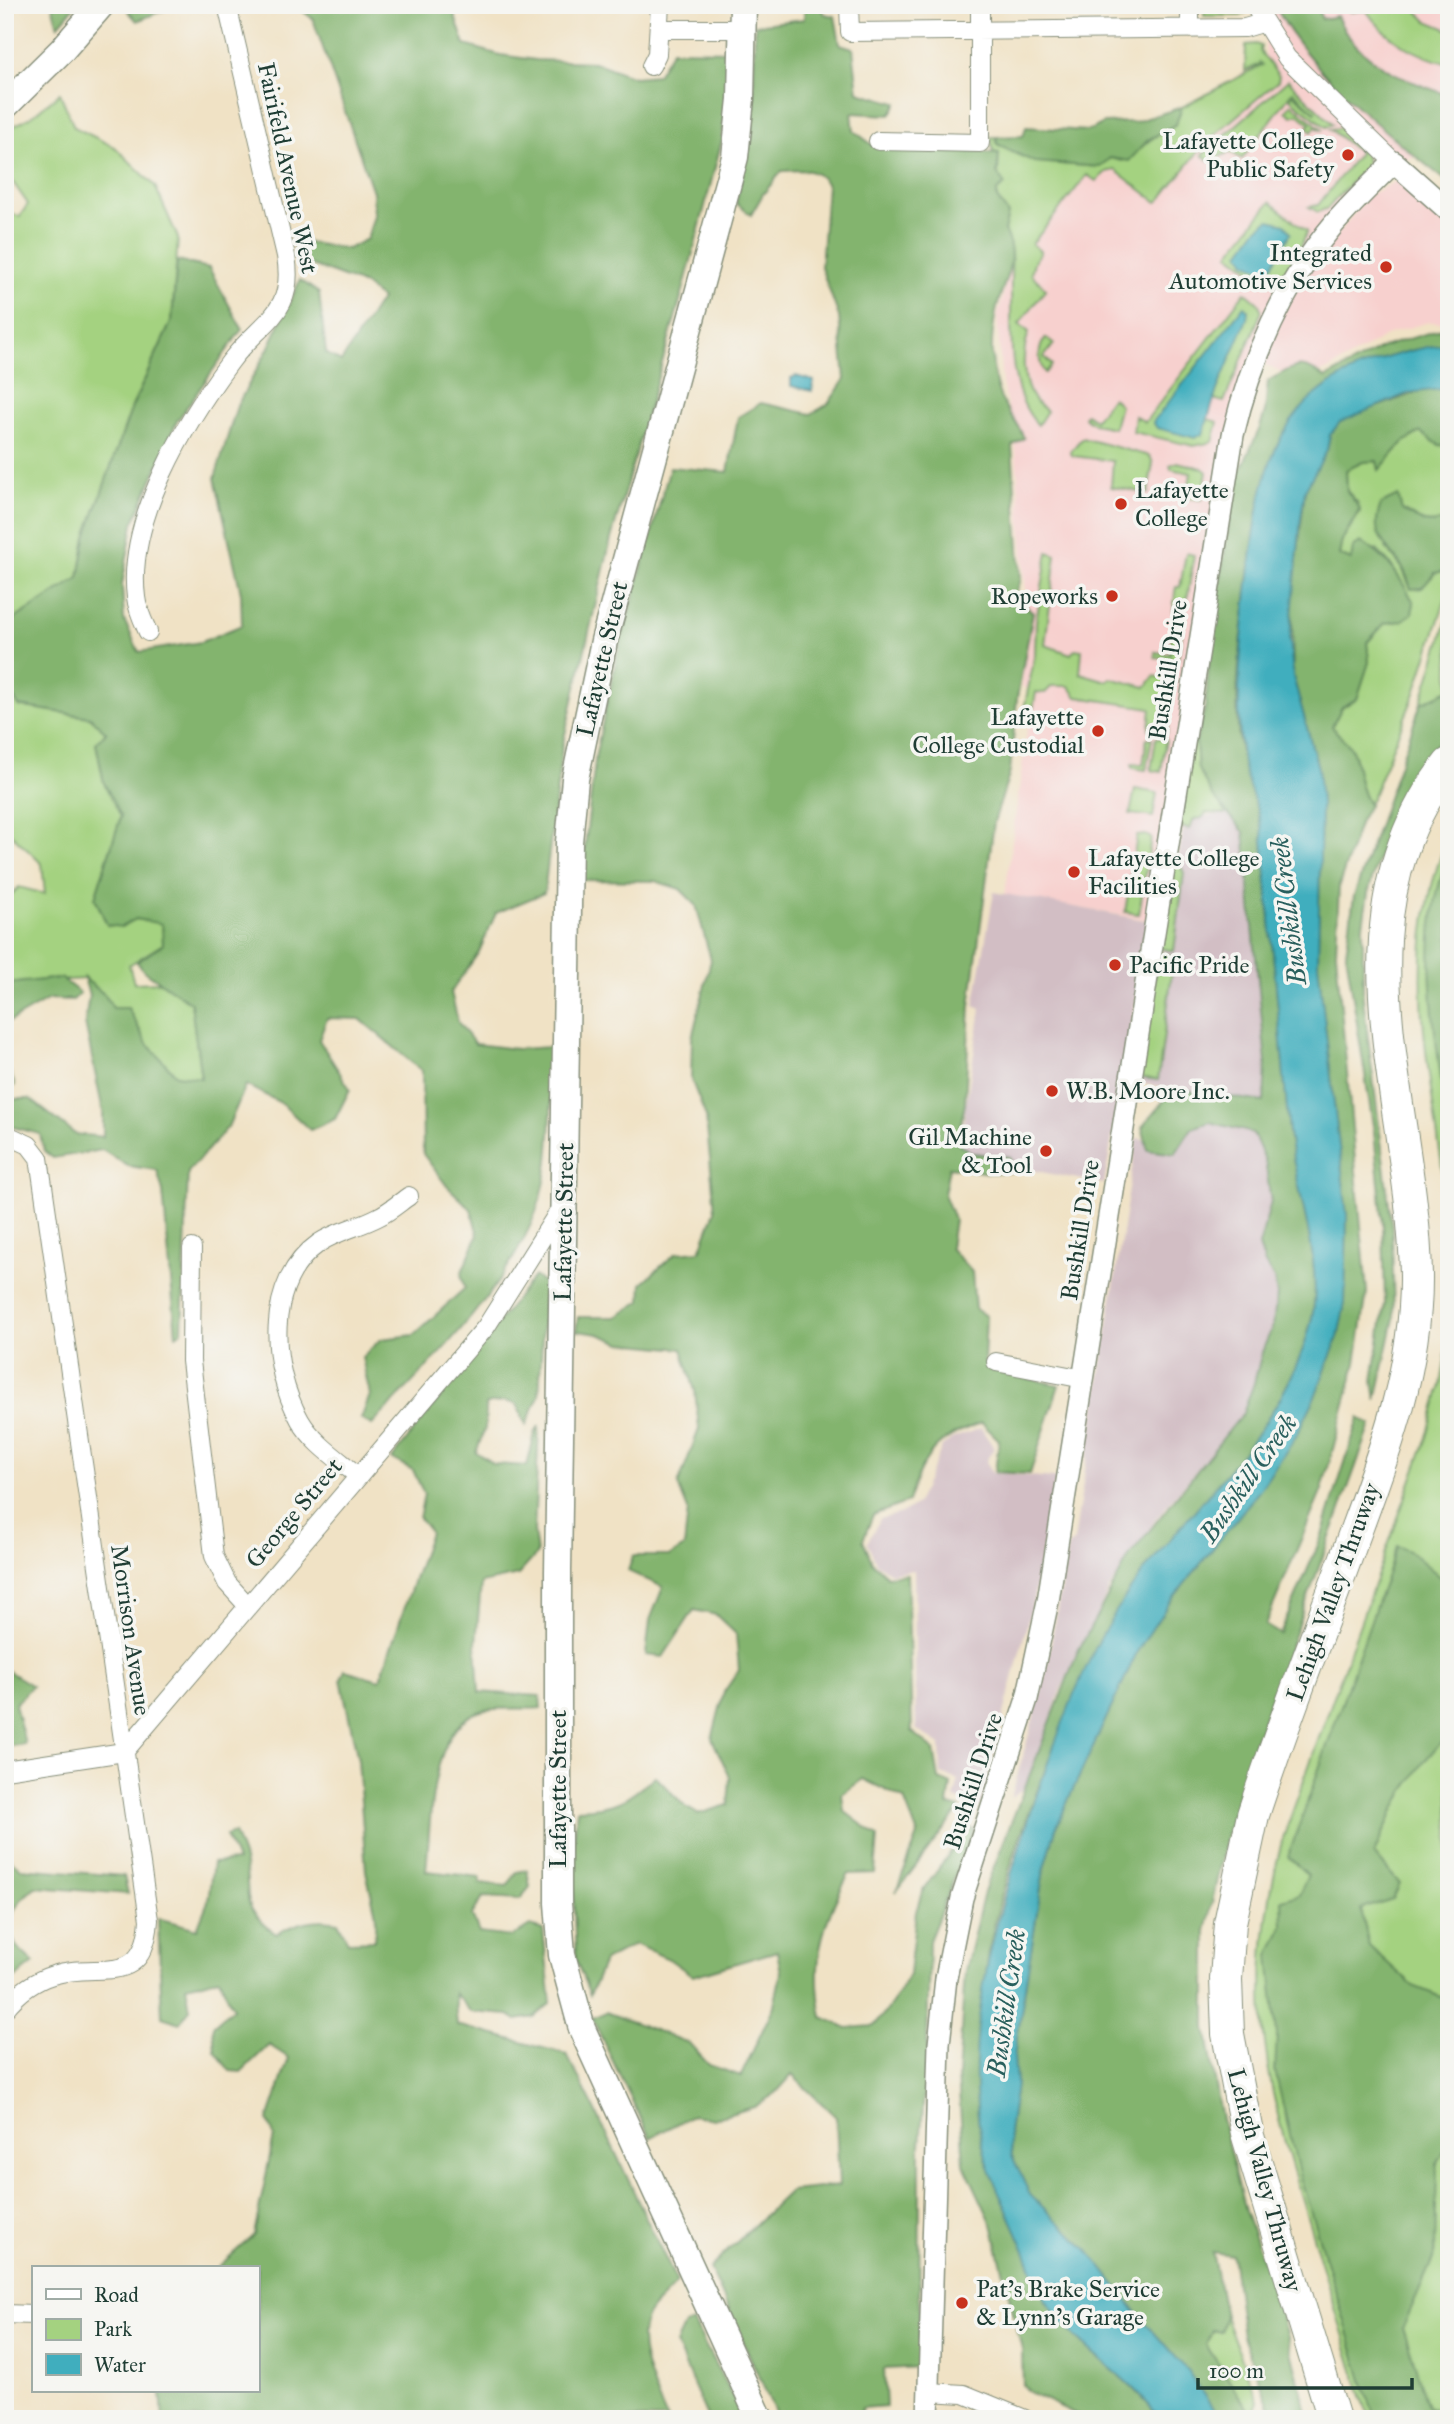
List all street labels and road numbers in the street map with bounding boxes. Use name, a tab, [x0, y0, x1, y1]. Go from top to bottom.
street label: Fairifeld Avenue West	[251, 60, 325, 277]
street label: Lafayette Street	[570, 578, 635, 740]
street label: Bushkill Drive	[1142, 597, 1194, 743]
street label: Lafayette Street	[548, 1142, 580, 1302]
street label: Bushkill Drive	[1054, 1157, 1106, 1303]
street label: George Street	[239, 1451, 349, 1574]
street label: Lehigh Valley Thruway	[1280, 1478, 1387, 1705]
street label: Morrison Avenue	[104, 1543, 158, 1717]
street label: Lafayette Street	[543, 1709, 573, 1868]
street label: Bushkill Drive	[937, 1709, 1009, 1853]
street label: Lehigh Valley Thruway	[1221, 2065, 1309, 2296]

